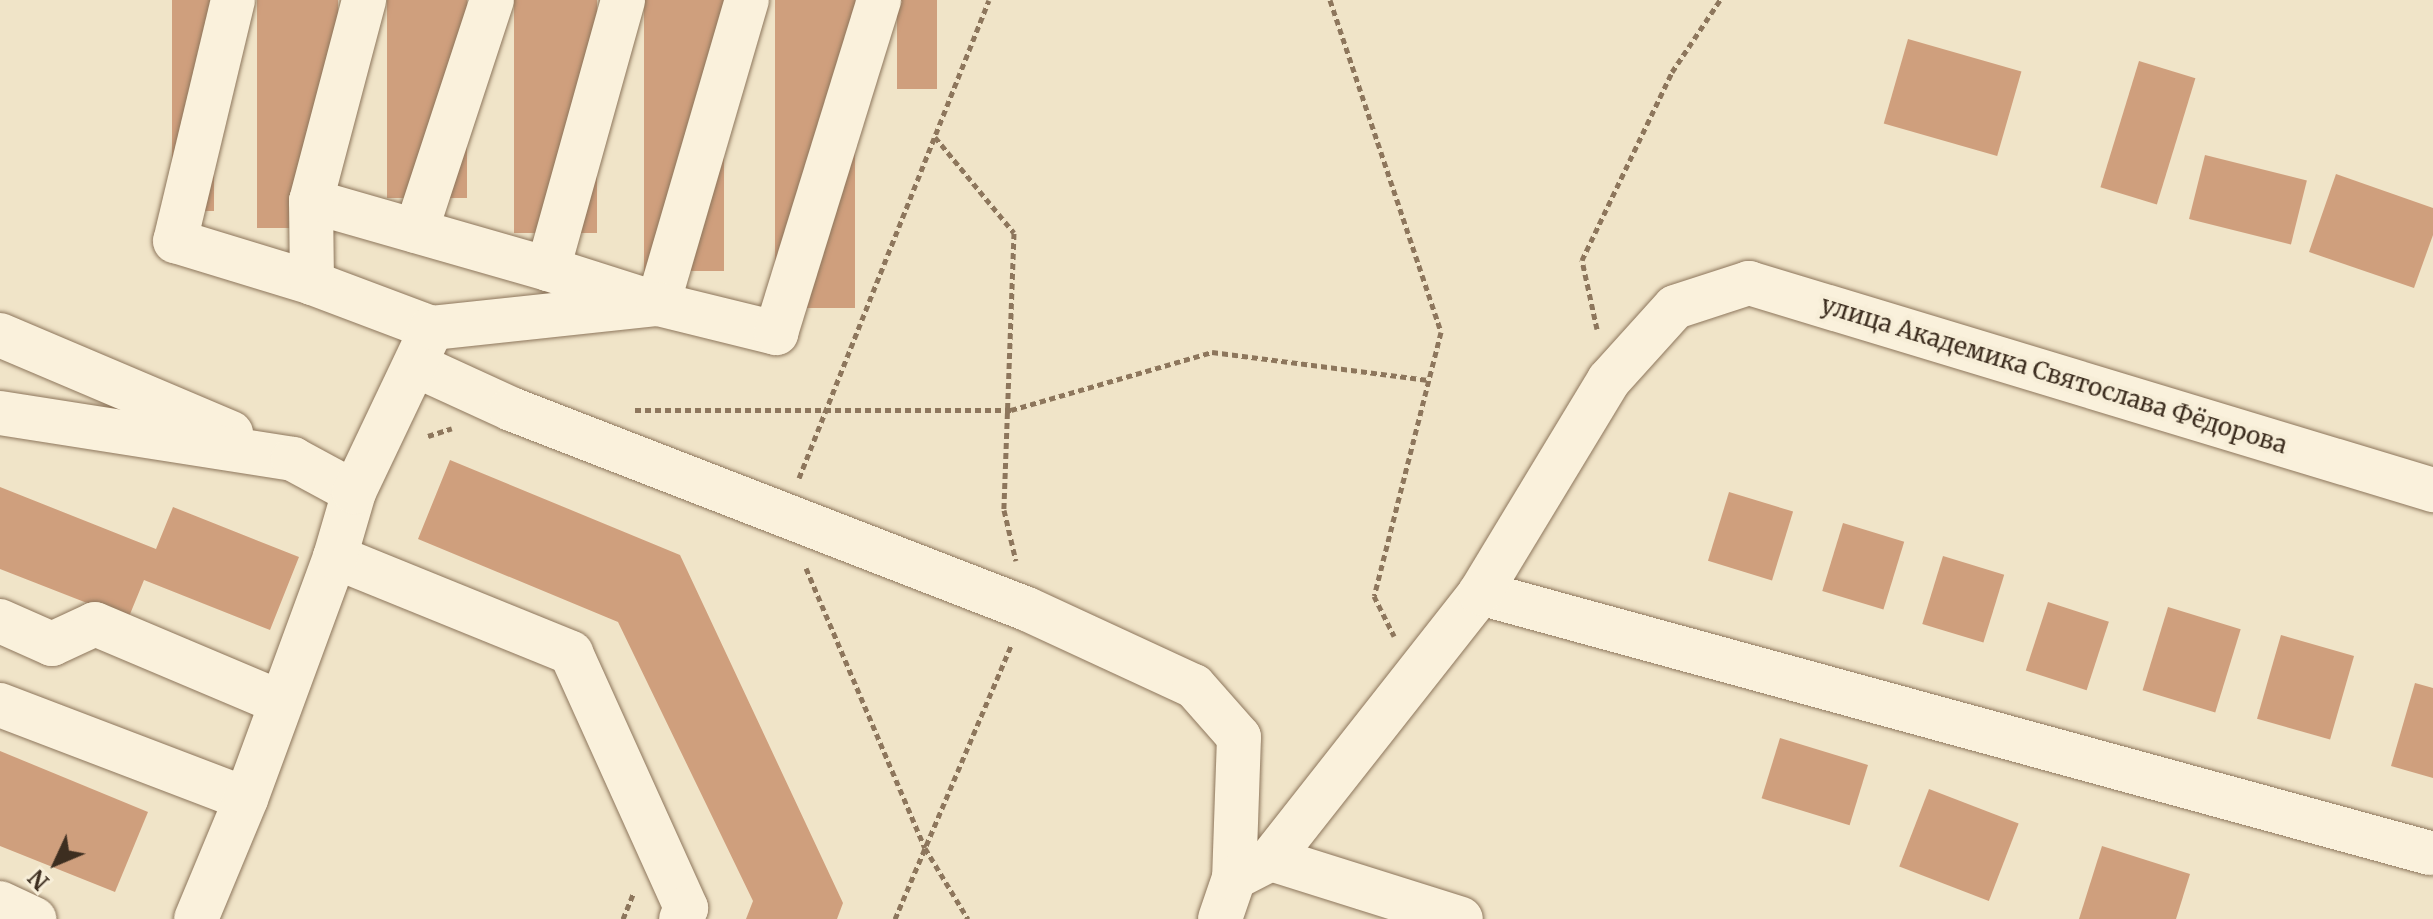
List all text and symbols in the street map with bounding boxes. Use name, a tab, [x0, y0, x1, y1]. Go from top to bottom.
street label: улица Академика Святослава Фёдорова	[1817, 290, 2291, 460]
north arrow	[16, 823, 96, 903]
text: N	[23, 864, 55, 896]

